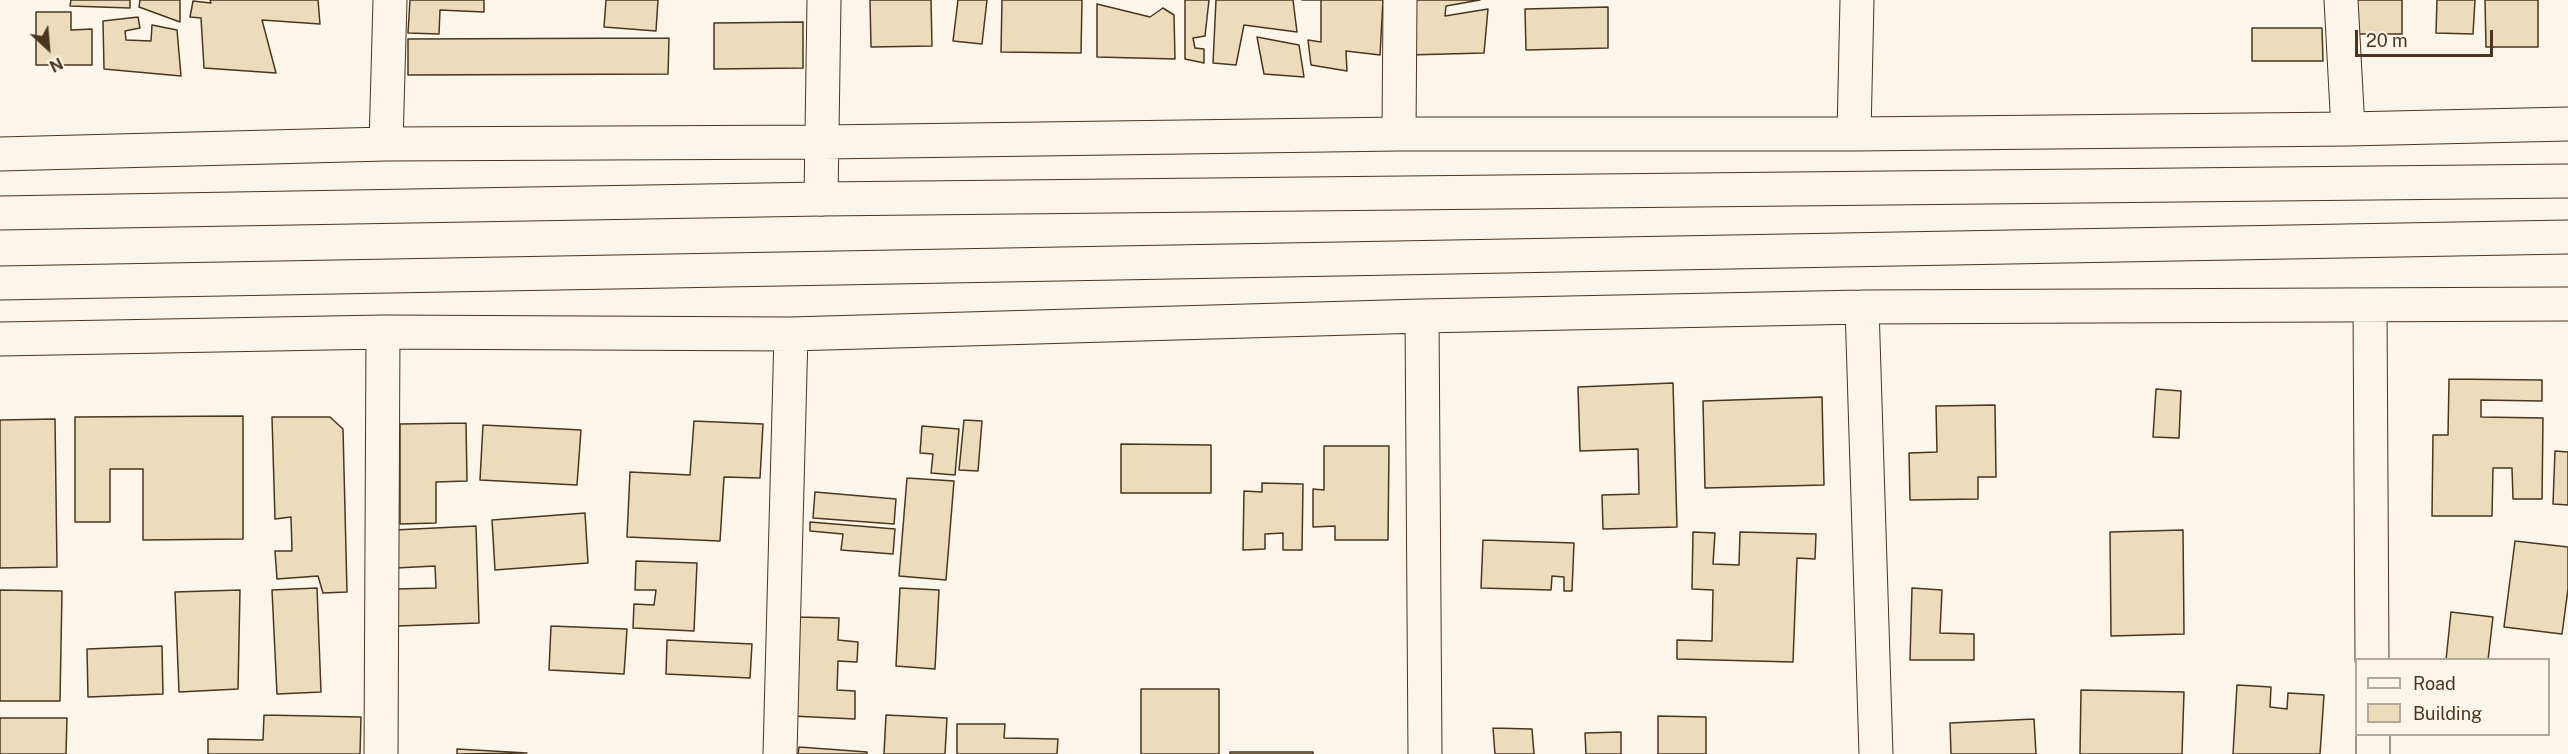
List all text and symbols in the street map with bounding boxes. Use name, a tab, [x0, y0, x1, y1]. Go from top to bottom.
north arrow	[18, 18, 78, 78]
scale bar	[2358, 18, 2496, 56]
text: 20 m	[2366, 30, 2408, 51]
text: N	[46, 53, 66, 76]
legend	[2355, 658, 2550, 736]
text: Road	[2413, 673, 2456, 694]
text: Building	[2413, 703, 2482, 724]

